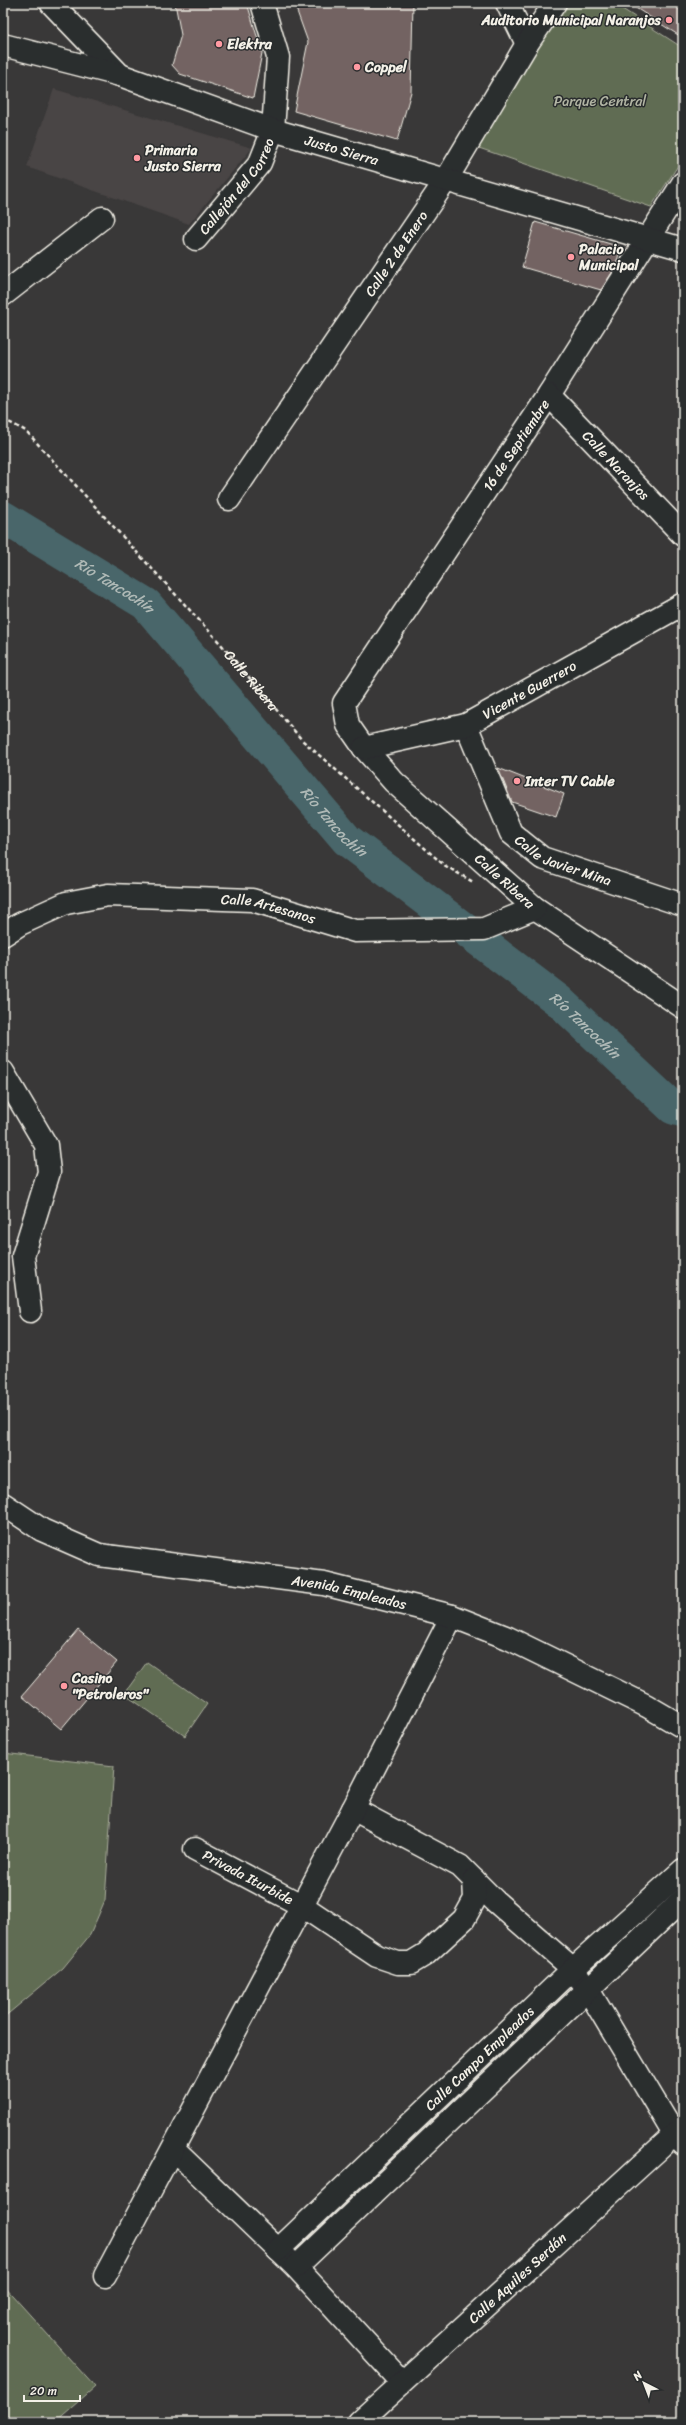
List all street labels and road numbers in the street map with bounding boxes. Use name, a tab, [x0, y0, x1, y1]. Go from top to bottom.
street label: Justo Sierra	[301, 128, 382, 173]
street label: Callejón del Correo	[192, 134, 282, 241]
street label: Calle 2 de Enero	[358, 206, 435, 302]
street label: 16 de Septiembre	[476, 394, 557, 497]
street label: Calle Naranjos	[576, 425, 656, 506]
street label: Calle Ribera	[217, 644, 285, 718]
street label: Vicente Guerrero	[478, 654, 581, 727]
street label: Calle Javier Mina	[509, 828, 615, 893]
street label: Calle Ribera	[468, 847, 541, 916]
street label: Calle Artesanos	[220, 887, 319, 932]
street label: Avenida Empleados	[289, 1568, 410, 1617]
street label: Privada Iturbide	[198, 1843, 298, 1912]
street label: Calle Campo Empleados	[419, 2000, 541, 2117]
street label: Calle Aquiles Serdán	[462, 2226, 573, 2330]

